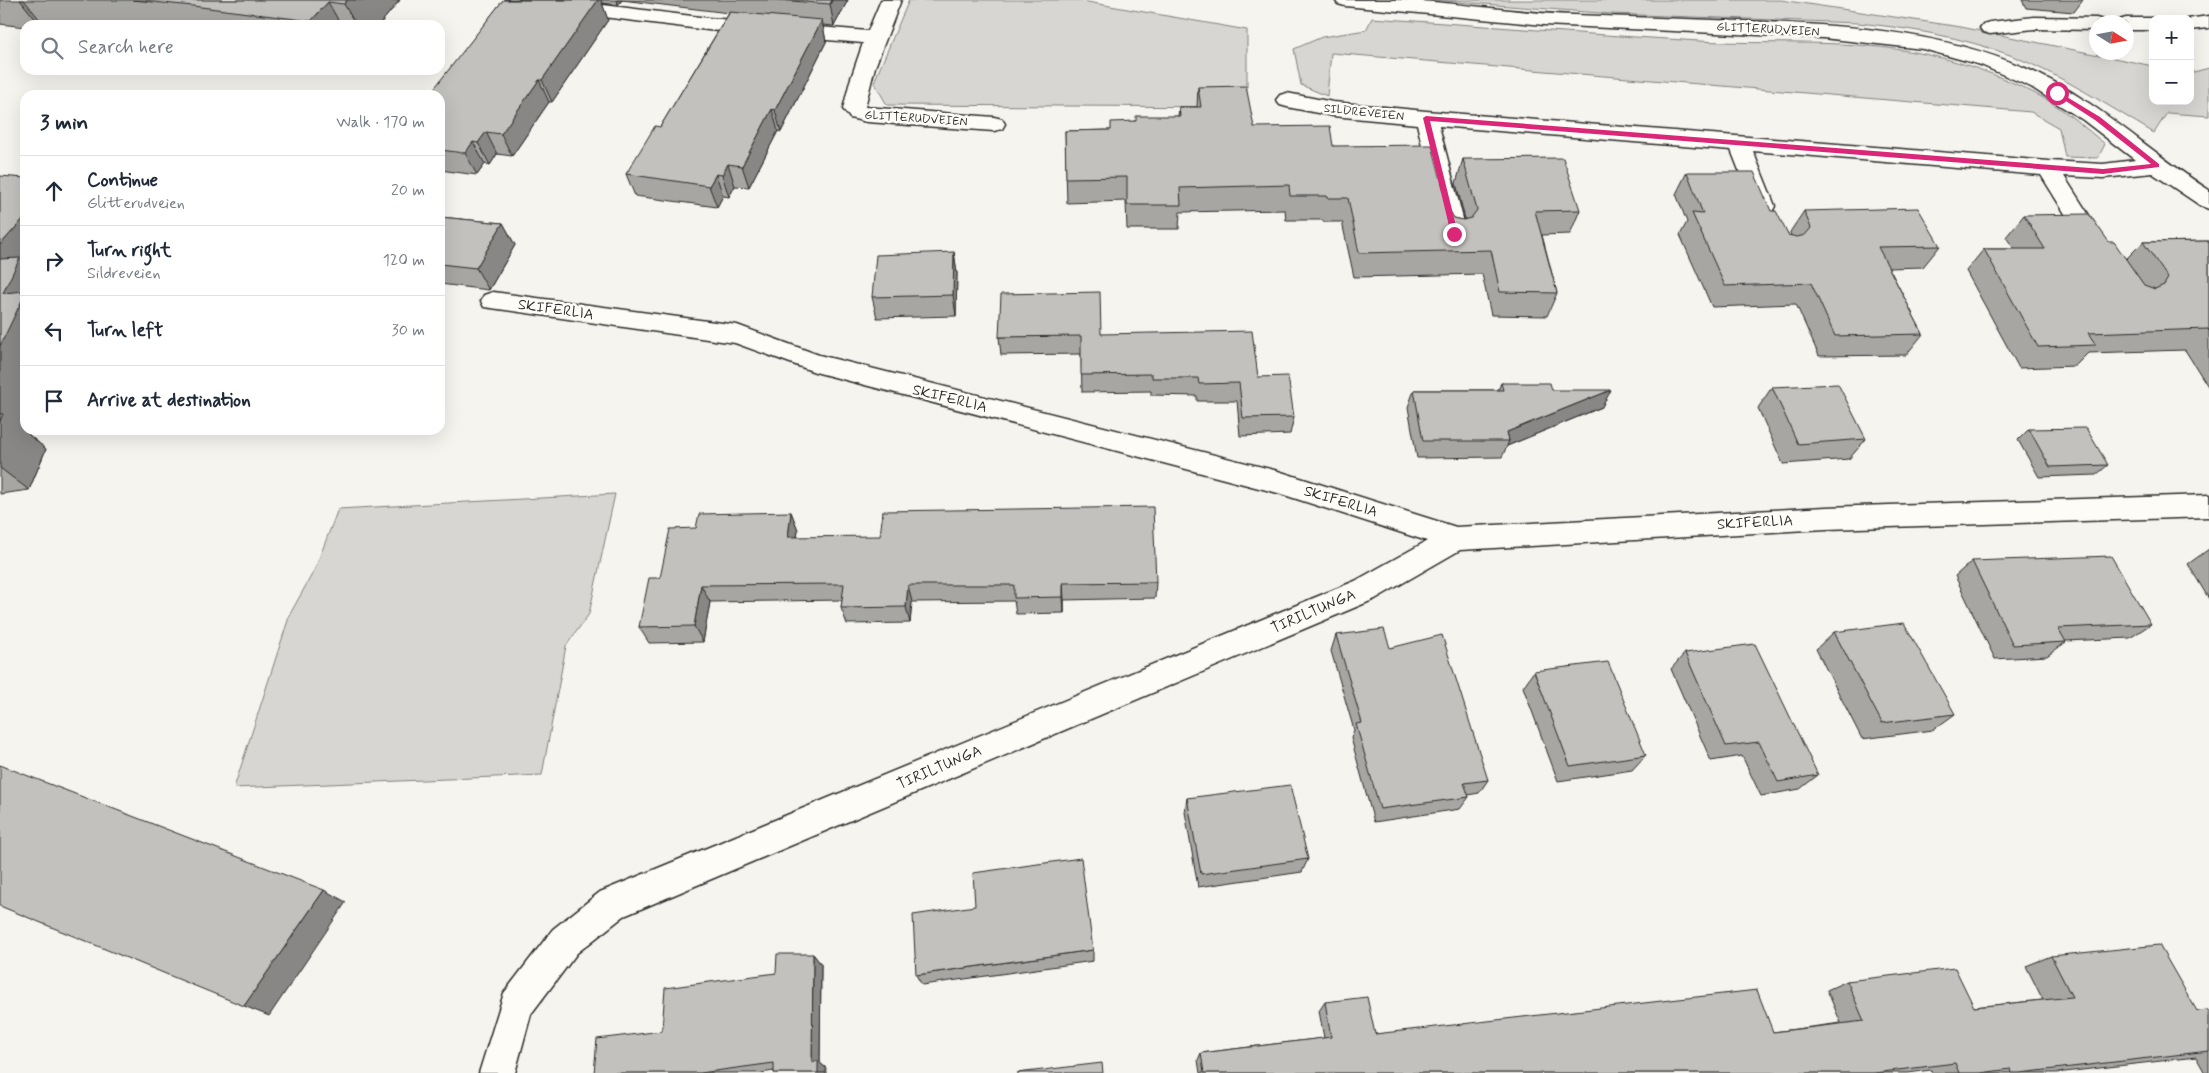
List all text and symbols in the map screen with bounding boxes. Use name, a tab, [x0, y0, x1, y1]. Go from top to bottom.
north arrow	[2089, 15, 2134, 60]
map controls	[2149, 15, 2194, 105]
button: +	[2149, 15, 2194, 60]
street label: GLITTERUDVEIEN	[1716, 19, 1820, 41]
search box	[20, 20, 445, 75]
icon: search	[38, 34, 66, 62]
text: Search here	[78, 35, 174, 60]
button: −	[2149, 60, 2194, 105]
route start	[2046, 82, 2069, 105]
street label: SILDREVEIEN	[1323, 101, 1405, 125]
street label: GLITTERUDVEIEN	[864, 107, 968, 131]
text: 3 min	[40, 109, 88, 137]
text: Walk · 170 m	[336, 112, 425, 133]
text: Continue	[87, 168, 158, 193]
icon: ahead	[40, 177, 68, 205]
text: 20 m	[391, 180, 425, 201]
text: Glitterudveien	[87, 193, 185, 214]
route end	[1443, 223, 1466, 246]
text: Turn right	[87, 238, 171, 263]
icon: right	[40, 247, 68, 275]
text: 120 m	[383, 250, 425, 271]
text: Sildreveien	[87, 263, 160, 284]
street label: SKIFERLIA	[517, 295, 595, 325]
icon: left	[40, 317, 68, 345]
text: Turn left	[87, 318, 163, 343]
text: 30 m	[392, 320, 425, 341]
street label: SKIFERLIA	[910, 380, 989, 418]
icon: arrive	[40, 387, 68, 415]
text: Arrive at destination	[87, 388, 251, 413]
street label: SKIFERLIA	[1301, 481, 1380, 523]
street label: SKIFERLIA	[1717, 511, 1794, 535]
street label: TIRILTUNGA	[1268, 585, 1359, 639]
street label: TIRILTUNGA	[894, 741, 985, 795]

